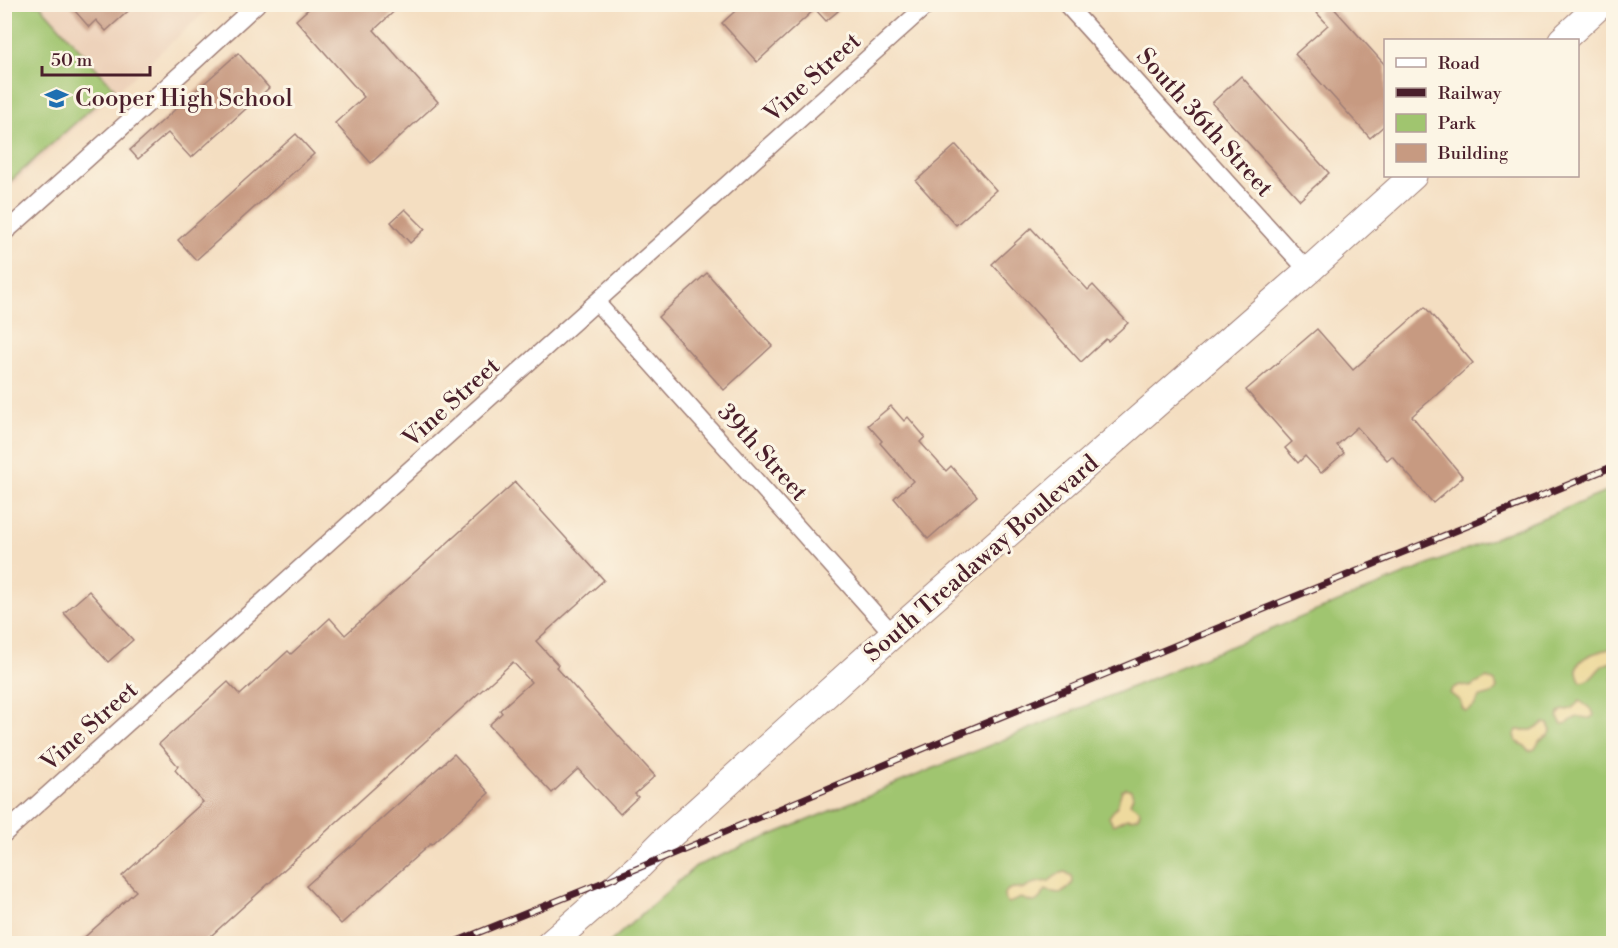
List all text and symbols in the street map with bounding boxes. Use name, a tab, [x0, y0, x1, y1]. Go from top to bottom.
street label: Vine Street	[757, 26, 868, 130]
scale bar	[42, 39, 150, 77]
legend	[1384, 39, 1579, 177]
street label: South 36th Street	[1130, 42, 1279, 204]
text: 50 m	[51, 49, 93, 72]
text: Road	[1438, 52, 1481, 75]
text: Railway	[1438, 82, 1502, 105]
place label: Cooper High School	[75, 84, 293, 114]
school or university icon: Cooper High School	[44, 85, 70, 111]
text: Park	[1438, 112, 1477, 135]
text: Building	[1437, 142, 1509, 165]
street label: Vine Street	[396, 351, 507, 455]
street label: 39th Street	[711, 398, 814, 508]
street label: South Treadaway Boulevard	[858, 448, 1105, 669]
street label: Vine Street	[34, 675, 145, 779]

